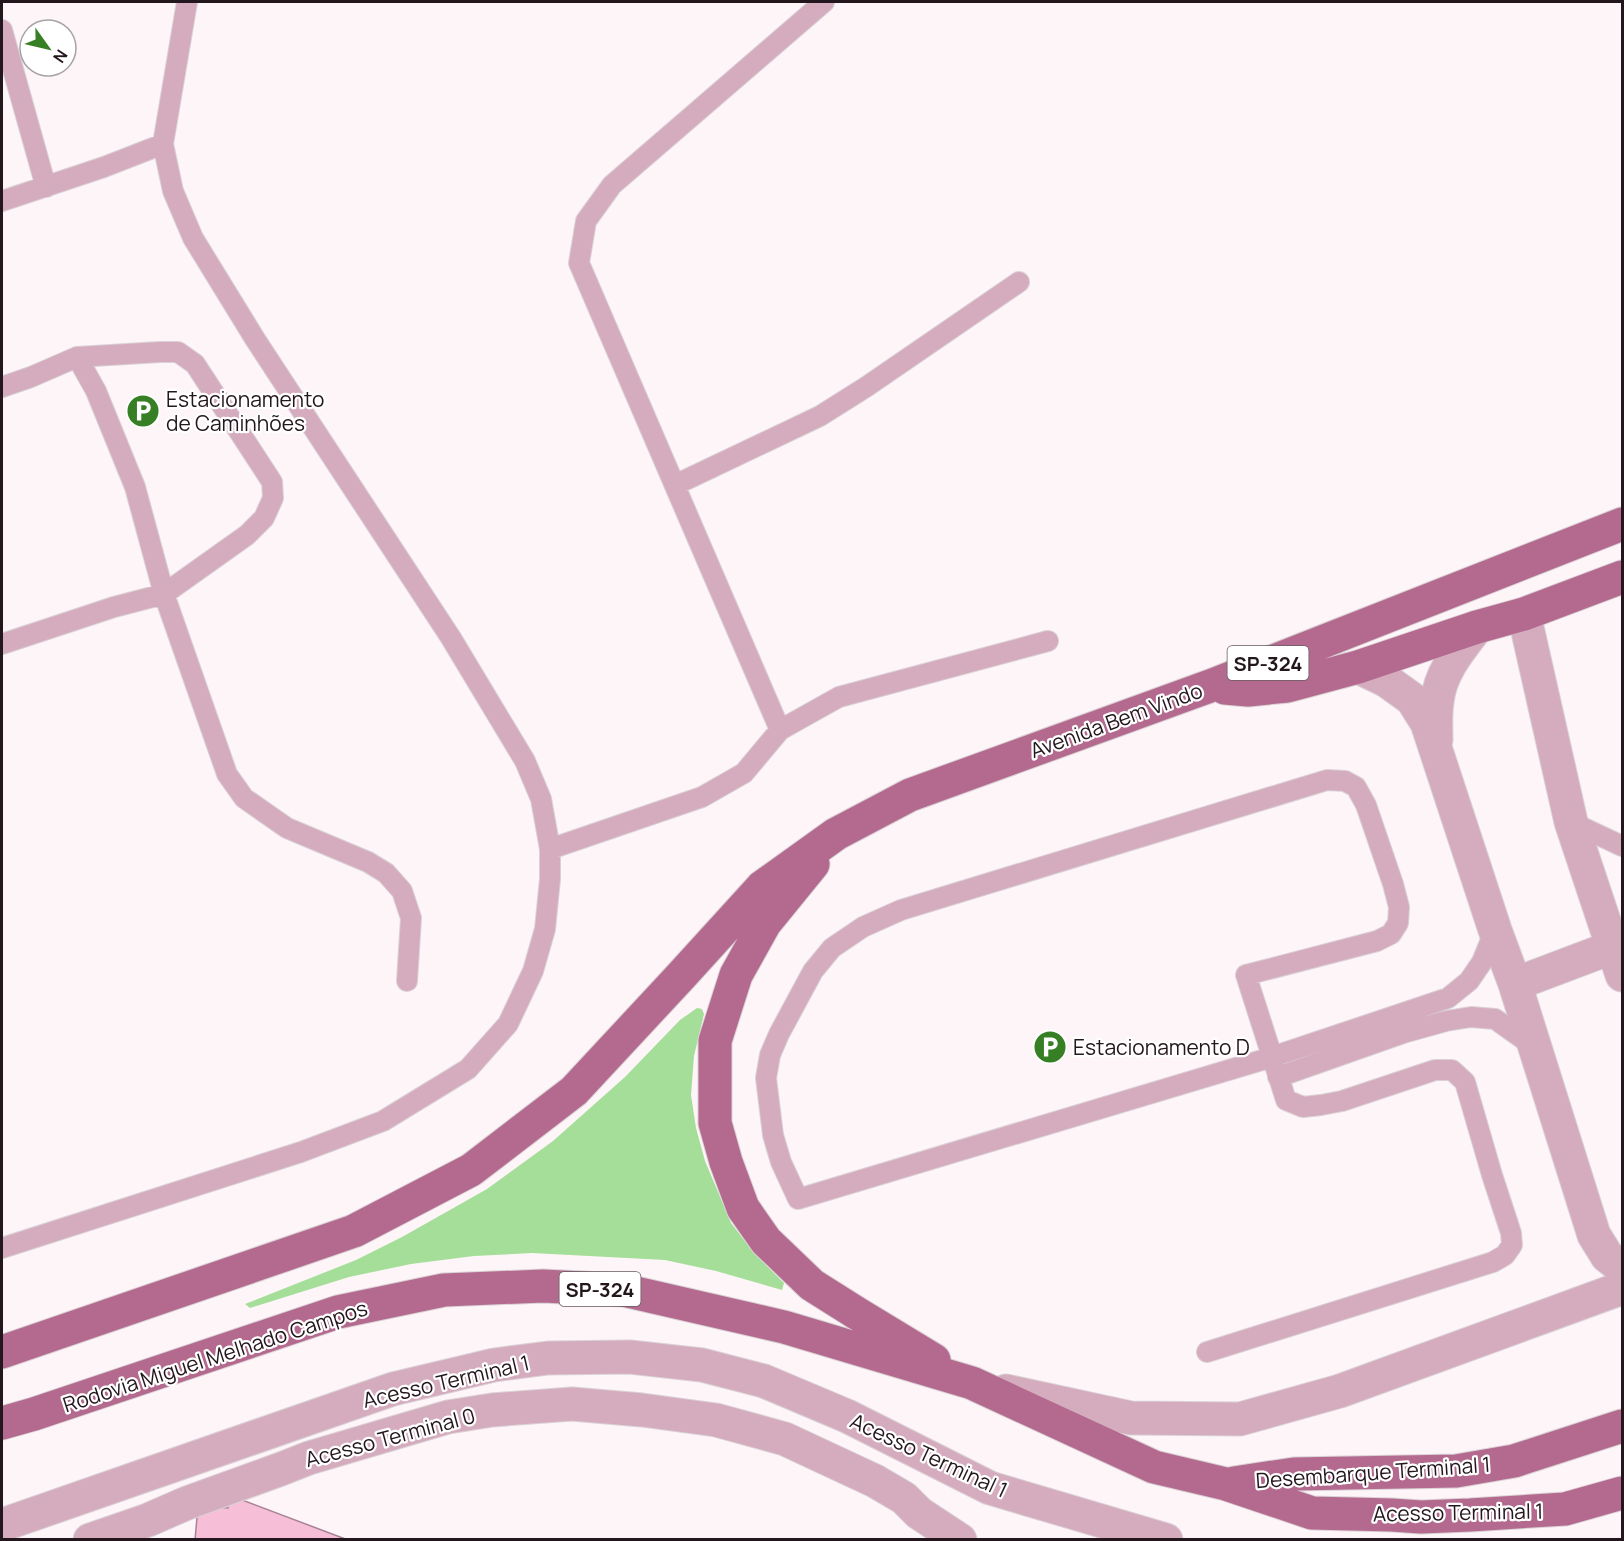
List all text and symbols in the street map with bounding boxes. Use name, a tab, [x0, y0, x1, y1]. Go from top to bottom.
north arrow	[18, 18, 78, 78]
text: N	[48, 45, 73, 67]
place label: Estacionamento de Caminhões	[166, 385, 324, 437]
parking icon: Estacionamento de Caminhões	[125, 393, 161, 429]
road number: SP-324	[1228, 646, 1308, 680]
street label: Avenida Bem Vindo	[1026, 676, 1206, 764]
parking icon: Estacionamento D	[1032, 1029, 1068, 1065]
place label: Estacionamento D	[1073, 1033, 1250, 1061]
road number: SP-324	[560, 1272, 640, 1306]
street label: Rodovia Miguel Melhado Campos	[59, 1293, 371, 1419]
street label: Acesso Terminal 1	[360, 1348, 532, 1414]
street label: Acesso Terminal 0	[302, 1401, 478, 1473]
street label: Acesso Terminal 1	[846, 1406, 1012, 1504]
street label: Desembarque Terminal 1	[1255, 1450, 1491, 1494]
street label: Acesso Terminal 1	[1373, 1497, 1543, 1527]

